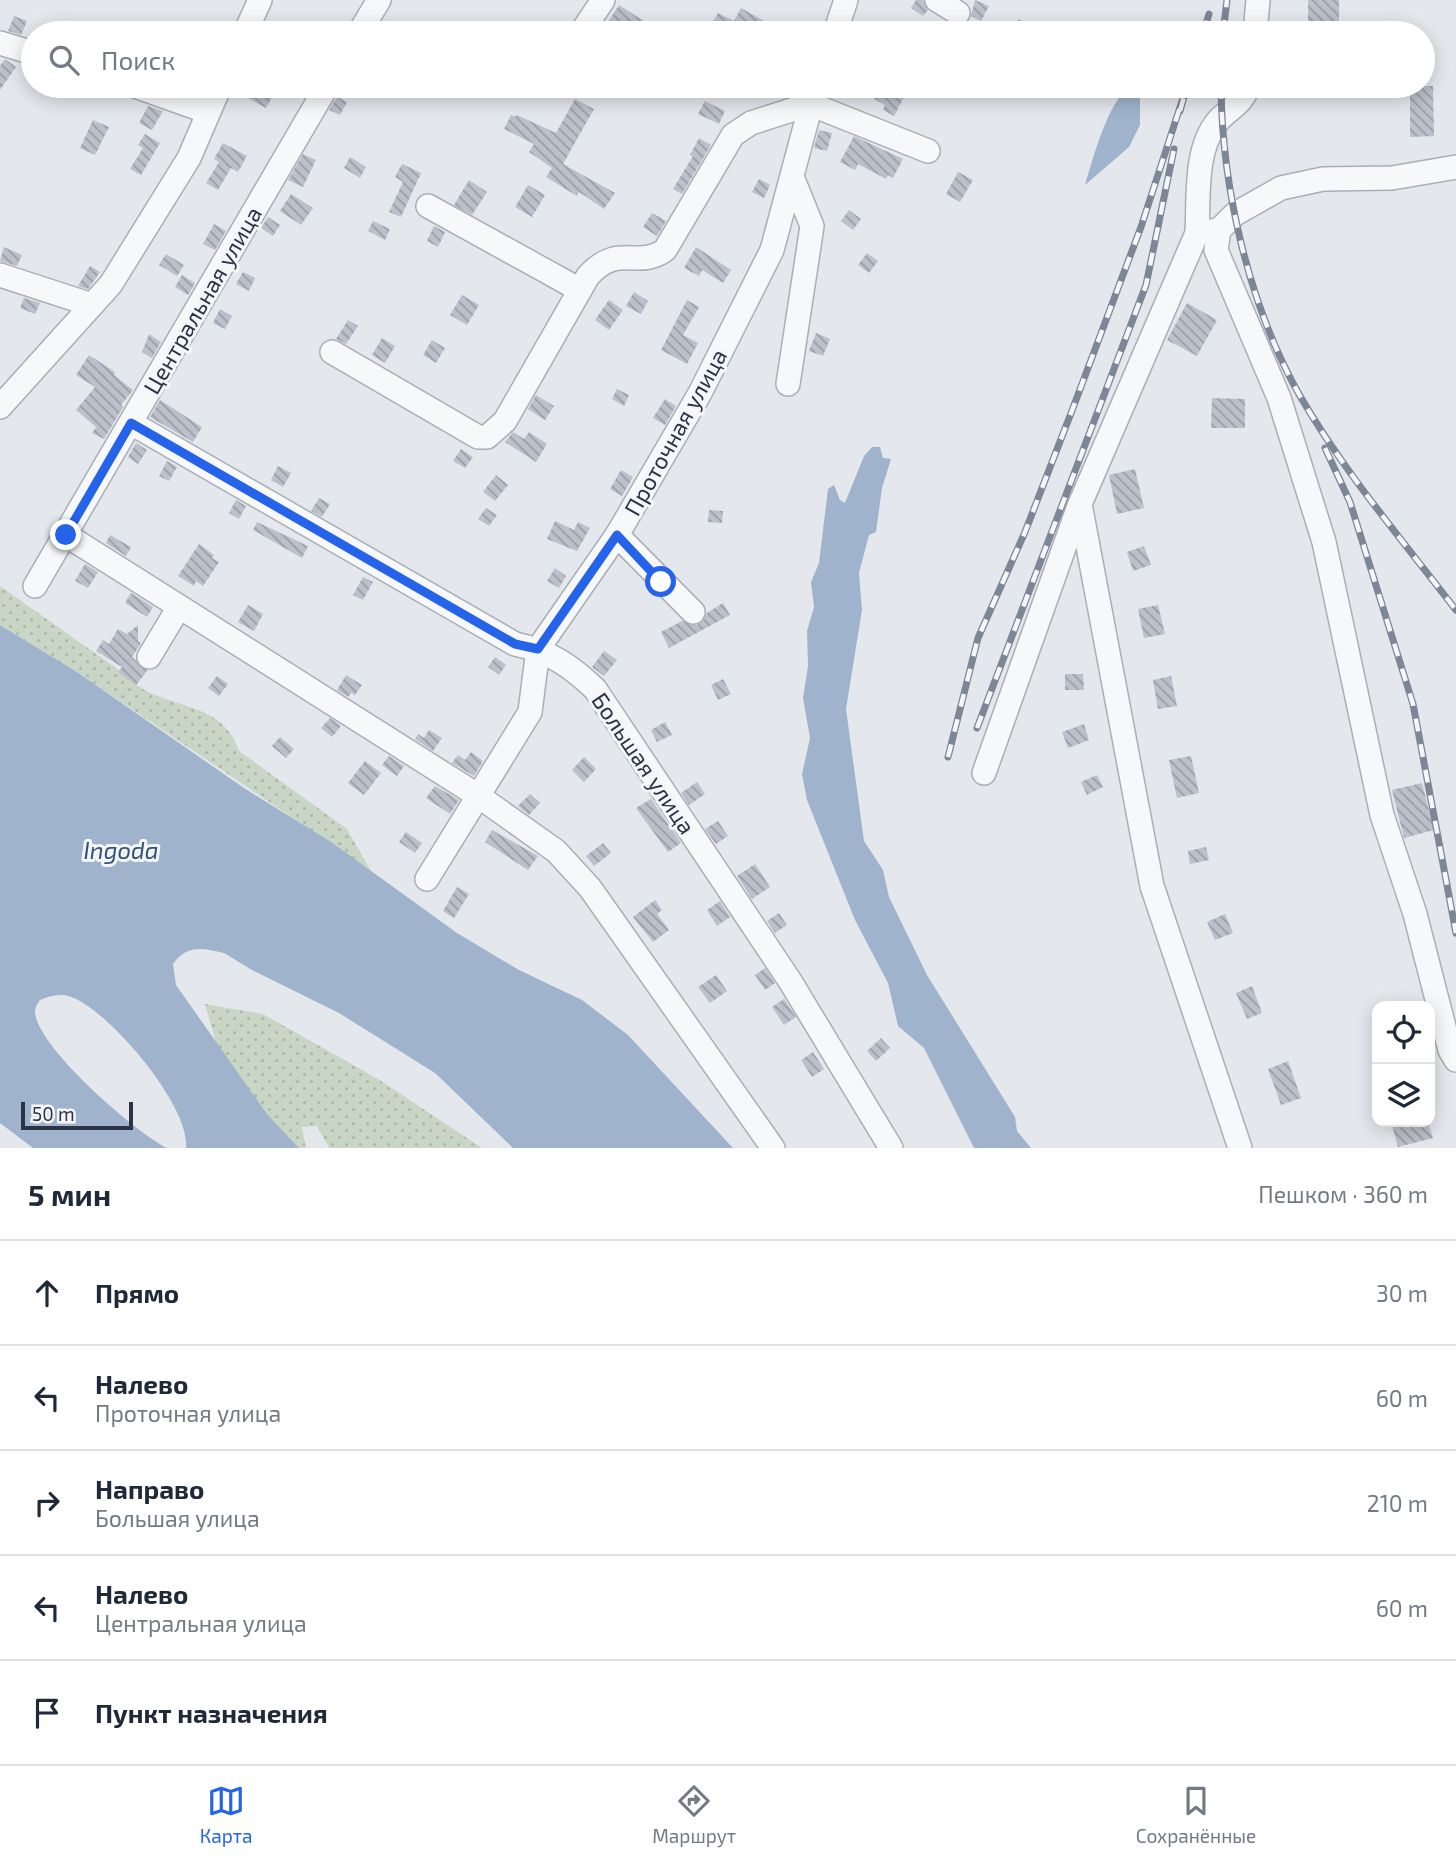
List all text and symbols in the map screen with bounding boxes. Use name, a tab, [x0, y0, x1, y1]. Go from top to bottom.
search box	[21, 21, 1435, 98]
icon: search	[45, 41, 83, 79]
text: Поиск	[101, 44, 175, 75]
street label: Центральная улица	[137, 201, 268, 399]
street label: Проточная улица	[618, 344, 733, 521]
route end	[50, 519, 81, 550]
route start	[645, 566, 676, 597]
street label: Большая улица	[586, 687, 702, 840]
water label: Ingoda	[84, 835, 158, 864]
map controls	[1372, 1001, 1435, 1127]
button: locate	[1372, 1001, 1435, 1064]
button: layers	[1372, 1064, 1435, 1127]
scale bar	[21, 1099, 133, 1131]
text: 50 m	[32, 1102, 75, 1125]
text: 5 мин	[28, 1176, 111, 1212]
text: Пешком · 360 m	[1258, 1180, 1428, 1208]
icon: ahead	[28, 1274, 66, 1312]
text: Прямо	[95, 1277, 179, 1308]
text: 30 m	[1376, 1279, 1428, 1307]
text: Налево	[95, 1368, 188, 1399]
icon: left	[28, 1379, 66, 1417]
text: 60 m	[1376, 1384, 1428, 1412]
text: Проточная улица	[95, 1399, 281, 1427]
text: Направо	[95, 1473, 204, 1504]
icon: right	[28, 1484, 66, 1522]
text: 210 m	[1367, 1489, 1428, 1517]
text: Большая улица	[95, 1504, 260, 1532]
text: Налево	[95, 1578, 188, 1609]
icon: left	[28, 1589, 66, 1627]
text: 60 m	[1376, 1594, 1428, 1622]
text: Центральная улица	[95, 1609, 307, 1637]
icon: arrive	[28, 1694, 66, 1732]
text: Пункт назначения	[95, 1697, 328, 1728]
tab: Карта	[200, 1782, 253, 1847]
tab: Маршрут	[652, 1782, 736, 1847]
tab: Сохранённые	[1136, 1782, 1256, 1847]

